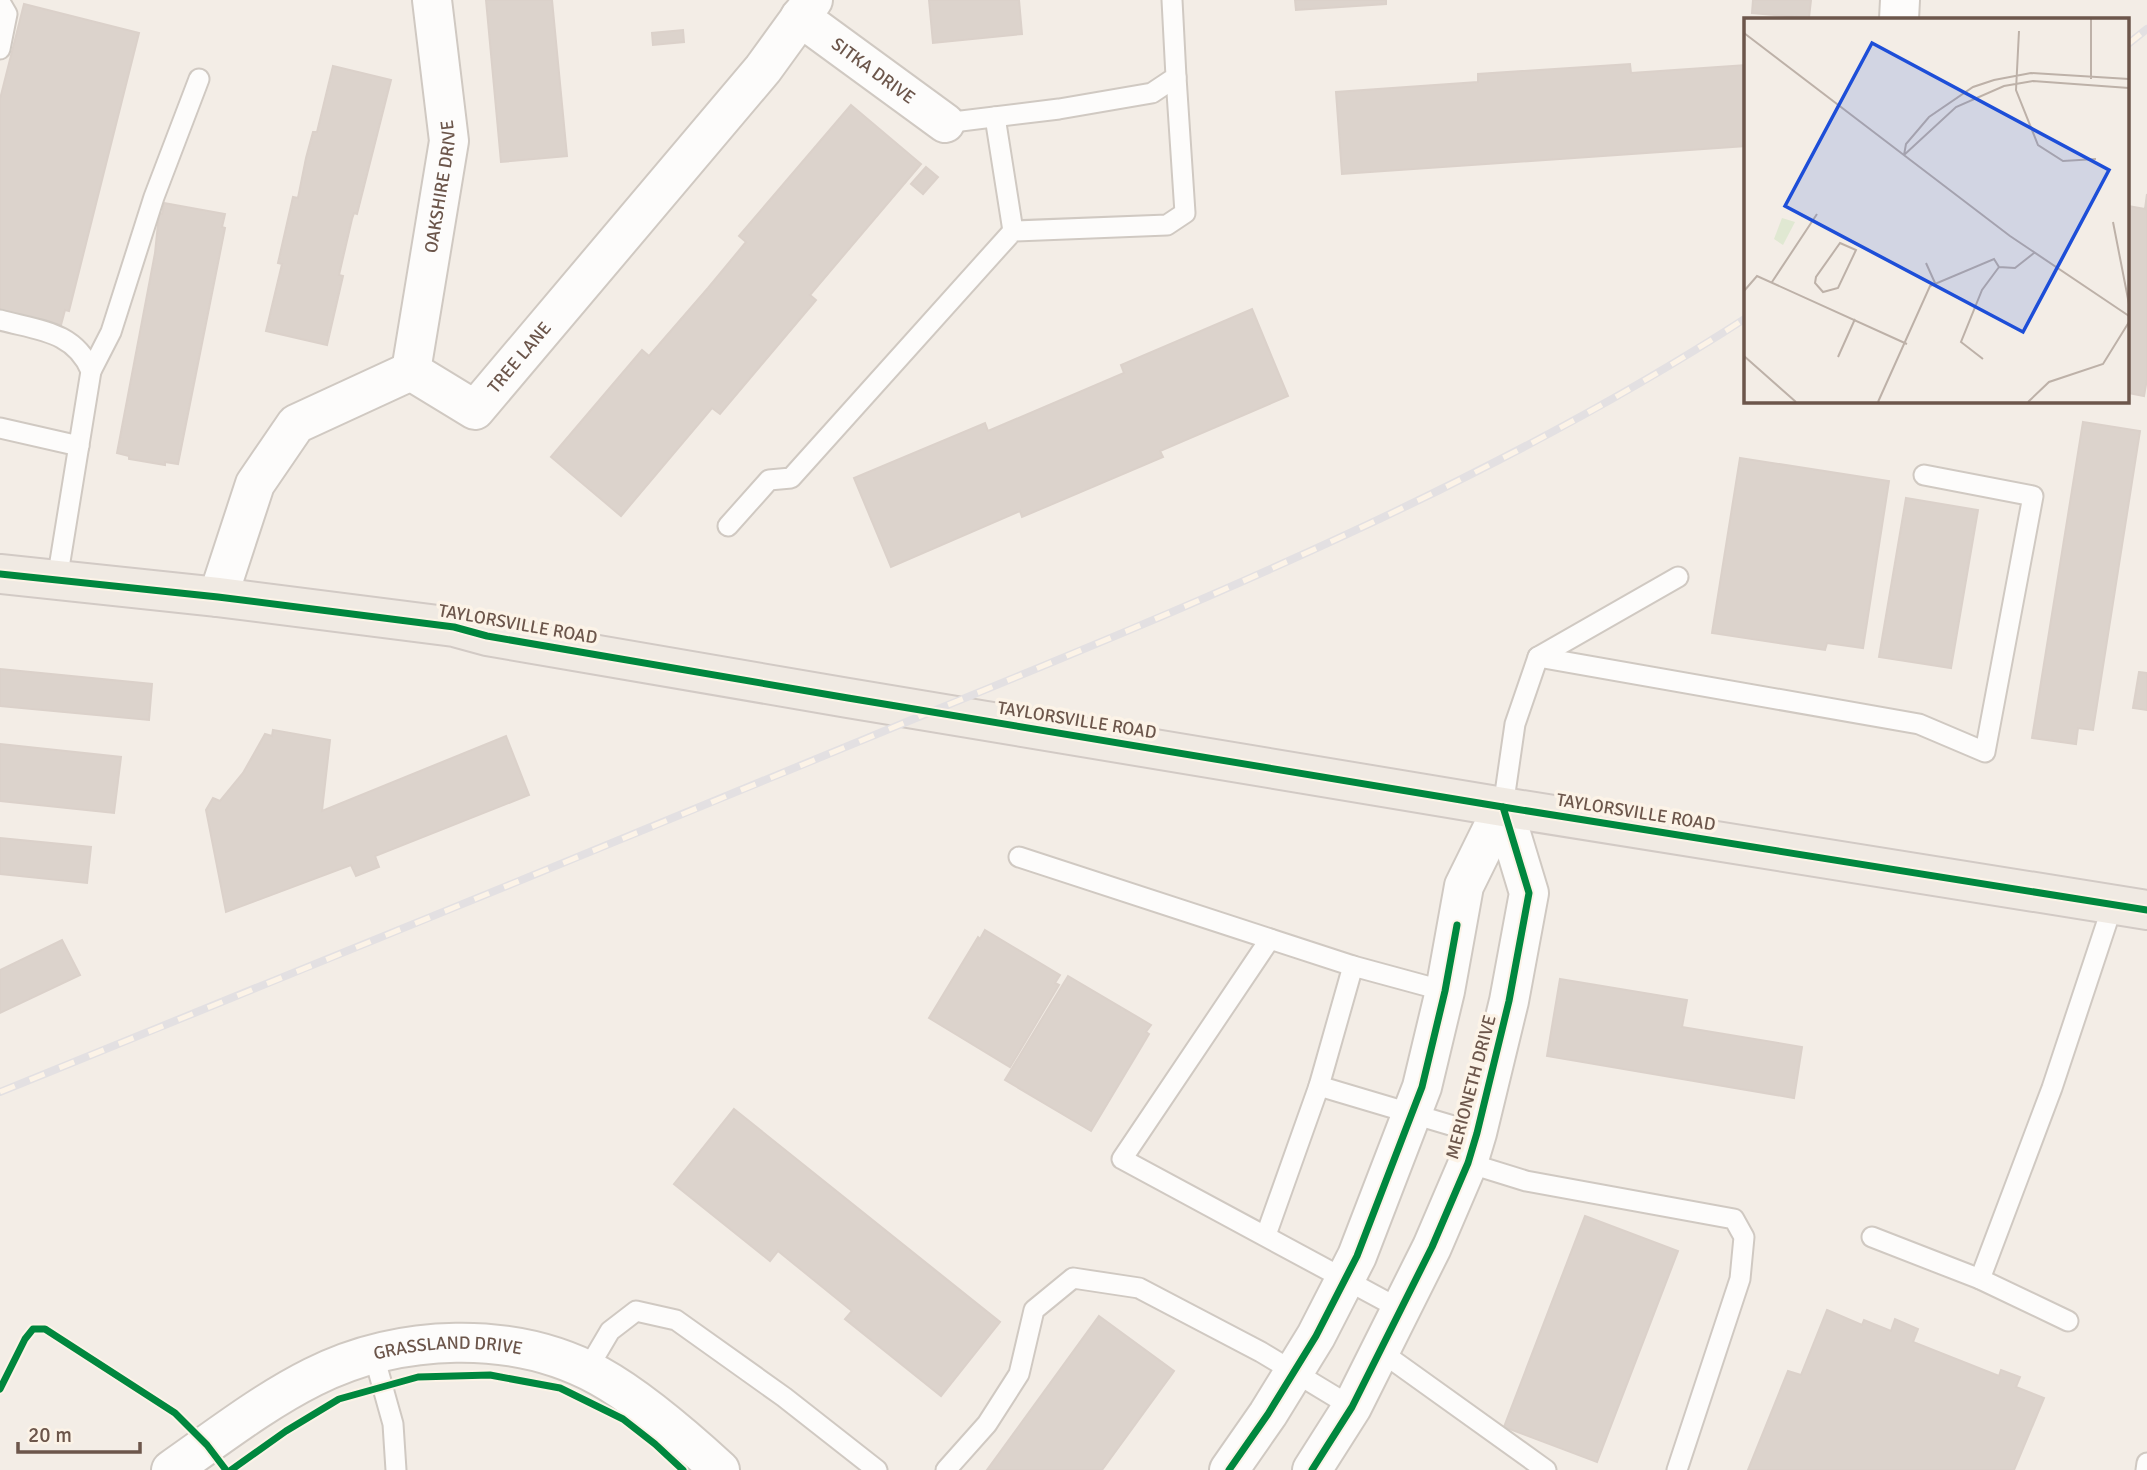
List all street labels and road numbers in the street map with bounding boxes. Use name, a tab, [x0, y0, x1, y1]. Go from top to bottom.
street label: SITKA DRIVE	[827, 33, 920, 109]
street label: OAKSHIRE DRIVE	[420, 119, 460, 254]
street label: TREE LANE	[483, 317, 556, 398]
street label: TAYLORSVILLE ROAD	[437, 599, 599, 649]
street label: TAYLORSVILLE ROAD	[996, 697, 1158, 743]
street label: TAYLORSVILLE ROAD	[1555, 789, 1717, 835]
street label: MERIONETH DRIVE	[1441, 1013, 1501, 1161]
street label: GRASSLAND DRIVE	[371, 1332, 524, 1365]

